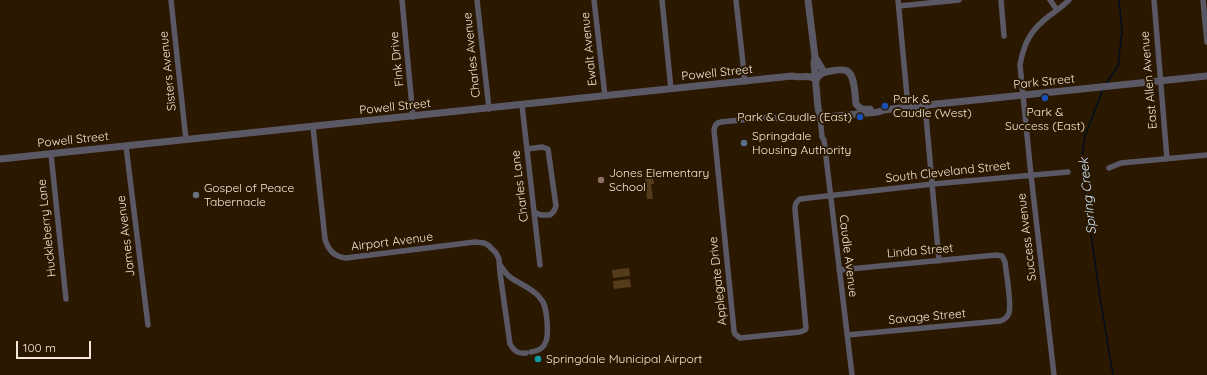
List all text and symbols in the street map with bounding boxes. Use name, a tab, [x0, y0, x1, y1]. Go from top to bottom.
street label: Ewalt Avenue	[578, 11, 600, 87]
street label: Charles Avenue	[460, 12, 484, 98]
street label: Sisters Avenue	[157, 30, 179, 112]
street label: East Allen Avenue	[1138, 30, 1160, 130]
street label: Fink Drive	[387, 31, 407, 87]
street label: Powell Street	[681, 62, 753, 84]
street label: Park Street	[1013, 72, 1075, 92]
place label: Park & Caudle (West)	[893, 92, 972, 120]
marker: Park & Success (East)	[1040, 93, 1050, 103]
street label: Powell Street	[359, 96, 431, 118]
marker: Park & Caudle (West)	[880, 101, 890, 111]
place label: Park & Success (East)	[1005, 105, 1085, 133]
place label: Park & Caudle (East)	[737, 110, 852, 124]
marker: Park & Caudle (East)	[855, 112, 865, 122]
street label: Powell Street	[37, 129, 109, 151]
place label: Springdale Housing Authority	[752, 129, 851, 157]
marker: Springdale Housing Authority	[739, 138, 749, 148]
street label: Charles Lane	[508, 149, 532, 223]
water label: Spring Creek	[1076, 157, 1100, 235]
street label: South Cleveland Street	[885, 158, 1011, 186]
place label: Jones Elementary School	[609, 166, 709, 194]
marker: Jones Elementary School	[596, 175, 606, 185]
street label: Huckleberry Lane	[35, 178, 59, 278]
place label: Gospel of Peace Tabernacle	[204, 181, 294, 209]
marker: Gospel of Peace Tabernacle	[191, 190, 201, 200]
street label: Success Avenue	[1014, 192, 1040, 282]
street label: James Avenue	[114, 195, 138, 277]
street label: Caudle Avenue	[836, 214, 860, 298]
street label: Airport Avenue	[350, 230, 434, 254]
street label: Applegate Drive	[706, 236, 730, 326]
street label: Linda Street	[886, 241, 954, 261]
street label: Savage Street	[888, 306, 966, 328]
scale bar	[18, 333, 93, 359]
text: 100 m	[23, 340, 56, 355]
place label: Springdale Municipal Airport	[546, 352, 702, 366]
marker: Springdale Municipal Airport	[533, 354, 543, 364]

